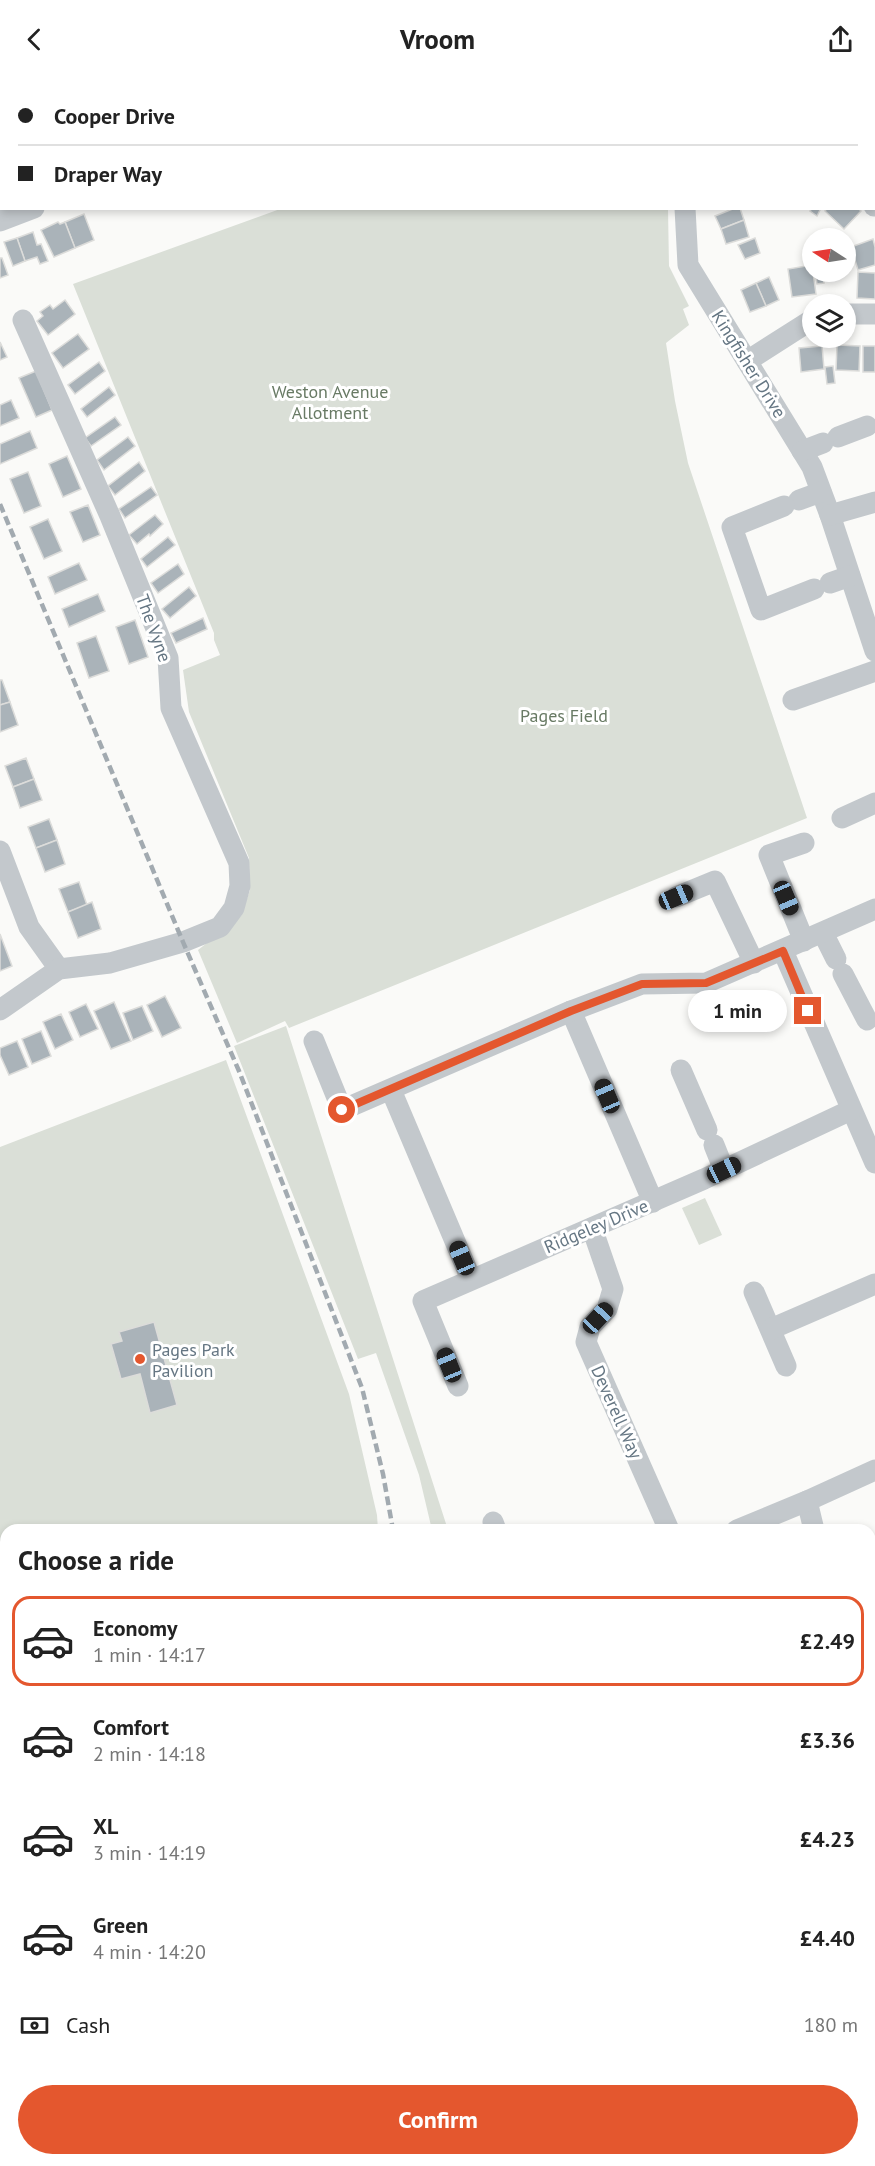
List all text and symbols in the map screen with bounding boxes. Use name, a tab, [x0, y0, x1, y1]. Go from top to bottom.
text: Vroom	[400, 22, 475, 56]
icon: back	[18, 23, 51, 56]
icon: share	[824, 23, 857, 56]
text: Cooper Drive	[54, 102, 175, 130]
text: Draper Way	[54, 160, 162, 188]
north arrow	[802, 228, 856, 282]
map controls	[802, 228, 856, 348]
button: layers	[802, 294, 856, 348]
street label: Kingfisher Drive	[707, 306, 791, 422]
park label: Weston Avenue Allotment	[272, 380, 388, 424]
street label: The Vyne	[131, 591, 177, 665]
park label: Pages Field	[520, 704, 608, 727]
car	[771, 878, 801, 918]
car	[656, 882, 696, 912]
callout: 1 min	[688, 990, 787, 1032]
route end	[794, 997, 821, 1024]
text: 1 min	[713, 998, 762, 1024]
car	[592, 1076, 622, 1116]
route start	[328, 1096, 355, 1123]
car	[704, 1154, 744, 1186]
street label: Ridgeley Drive	[540, 1194, 652, 1258]
car	[447, 1238, 477, 1278]
car	[579, 1299, 617, 1337]
place label: Pages Park Pavilion	[152, 1338, 235, 1382]
car	[434, 1345, 464, 1385]
marker: Pages Park Pavilion	[133, 1352, 147, 1366]
street label: Deverell Way	[586, 1362, 648, 1463]
text: Choose a ride	[18, 1543, 174, 1577]
icon: car	[21, 1614, 75, 1668]
text: Economy	[93, 1614, 177, 1642]
text: £2.49	[800, 1627, 855, 1655]
text: 1 min · 14:17	[93, 1642, 206, 1668]
icon: car	[21, 1713, 75, 1767]
text: Comfort	[93, 1713, 169, 1741]
text: £3.36	[800, 1726, 855, 1754]
text: 2 min · 14:18	[93, 1741, 206, 1767]
icon: car	[21, 1812, 75, 1866]
text: XL	[93, 1812, 118, 1840]
text: £4.23	[800, 1825, 855, 1853]
text: 3 min · 14:19	[93, 1840, 206, 1866]
icon: car	[21, 1911, 75, 1965]
text: Green	[93, 1911, 148, 1939]
text: £4.40	[800, 1924, 855, 1952]
text: 4 min · 14:20	[93, 1939, 206, 1965]
icon: cash	[18, 2009, 51, 2042]
text: Cash	[66, 2011, 110, 2039]
text: 180 m	[804, 2012, 858, 2038]
button: Confirm	[18, 2085, 858, 2154]

